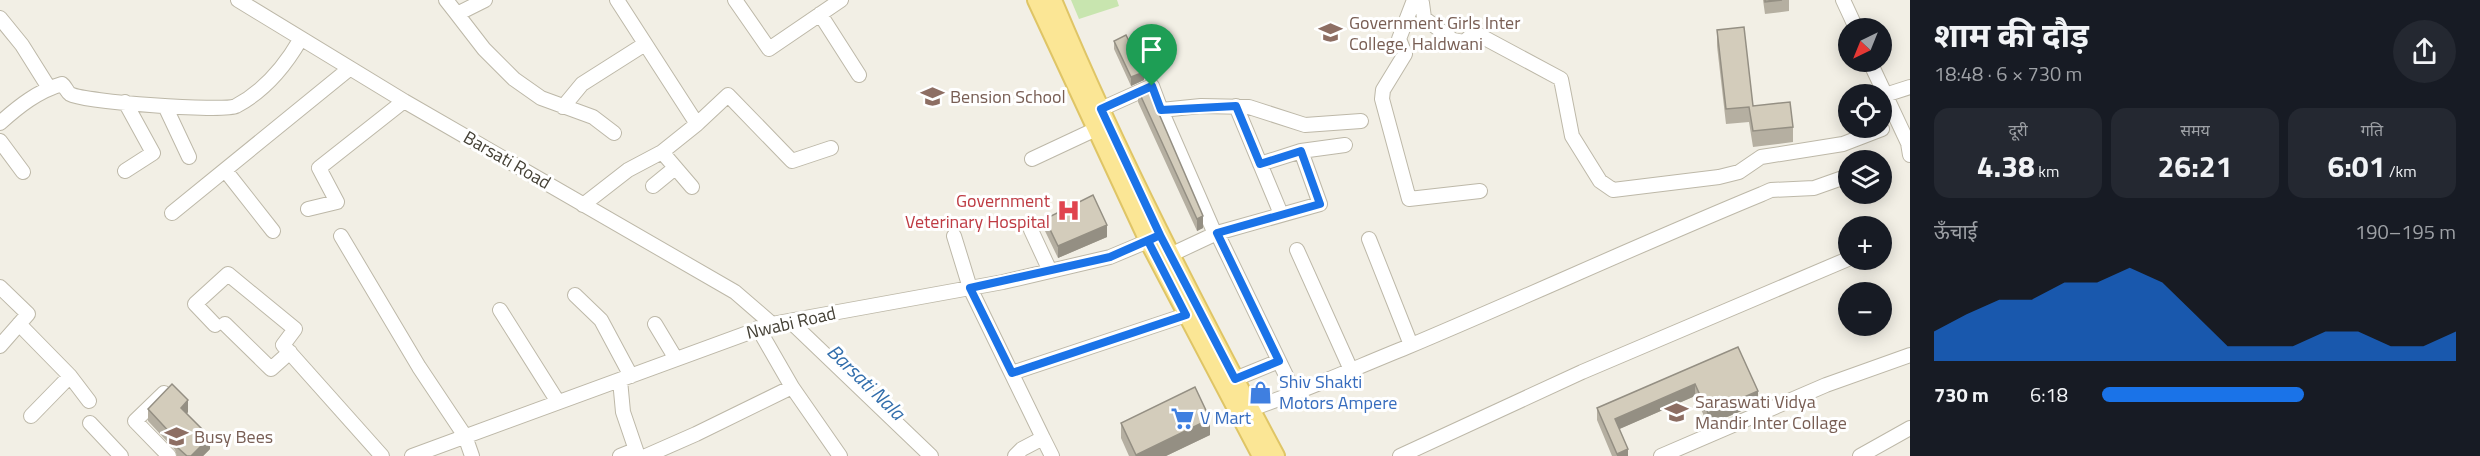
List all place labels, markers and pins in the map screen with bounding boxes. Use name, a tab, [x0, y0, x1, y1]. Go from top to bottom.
place label: Government Girls Inter College, Haldwani	[1349, 9, 1520, 57]
school or university icon: Government Girls Inter College, Haldwani	[1318, 20, 1344, 46]
pin	[1126, 24, 1177, 86]
place label: Bension School	[950, 83, 1066, 110]
school or university icon: Bension School	[919, 84, 945, 110]
place label: Government Veterinary Hospital	[905, 187, 1051, 235]
hospital icon: Government Veterinary Hospital	[1055, 198, 1081, 224]
place label: Shiv Shakti Motors Ampere	[1279, 368, 1397, 416]
shop icon: Shiv Shakti Motors Ampere	[1248, 379, 1274, 405]
place label: Saraswati Vidya Mandir Inter Collage	[1695, 388, 1847, 436]
school or university icon: Saraswati Vidya Mandir Inter Collage	[1664, 399, 1690, 425]
place label: V Mart	[1200, 404, 1252, 431]
supermarket icon: V Mart	[1169, 405, 1195, 431]
place label: Busy Bees	[194, 423, 273, 450]
school or university icon: Busy Bees	[163, 424, 189, 450]

